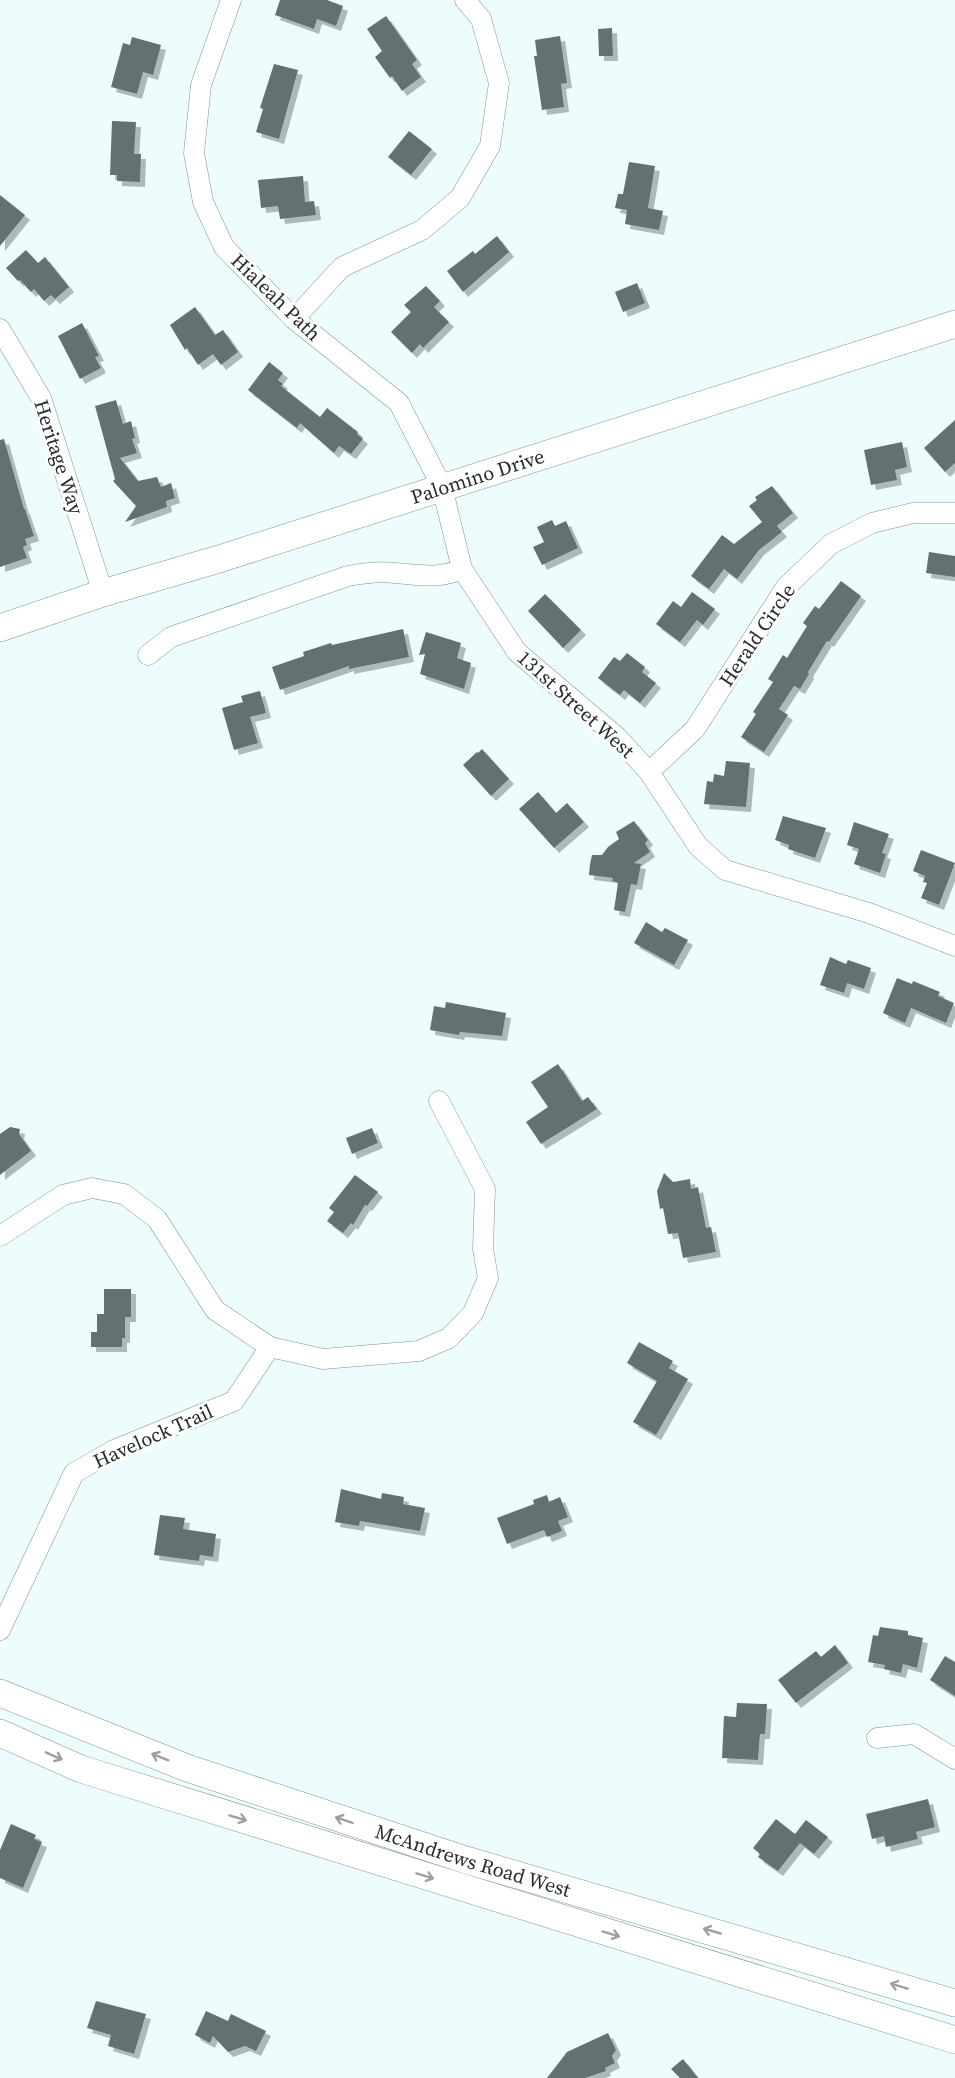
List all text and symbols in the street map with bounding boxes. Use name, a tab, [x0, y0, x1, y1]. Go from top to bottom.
street label: Hialeah Path	[225, 247, 327, 347]
street label: Heritage Way	[27, 396, 91, 519]
street label: Palomino Drive	[407, 442, 548, 511]
street label: Herald Circle	[712, 578, 802, 692]
street label: 131st Street West	[511, 644, 641, 765]
street label: Havelock Trail	[89, 1397, 217, 1475]
one-way arrow	[44, 1751, 62, 1763]
one-way arrow	[151, 1751, 169, 1762]
one-way arrow	[228, 1814, 247, 1825]
one-way arrow	[335, 1814, 354, 1825]
street label: McAndrews Road West	[371, 1817, 574, 1904]
one-way arrow	[415, 1871, 434, 1882]
one-way arrow	[703, 1925, 722, 1936]
one-way arrow	[601, 1929, 620, 1940]
one-way arrow	[890, 1980, 909, 1991]

